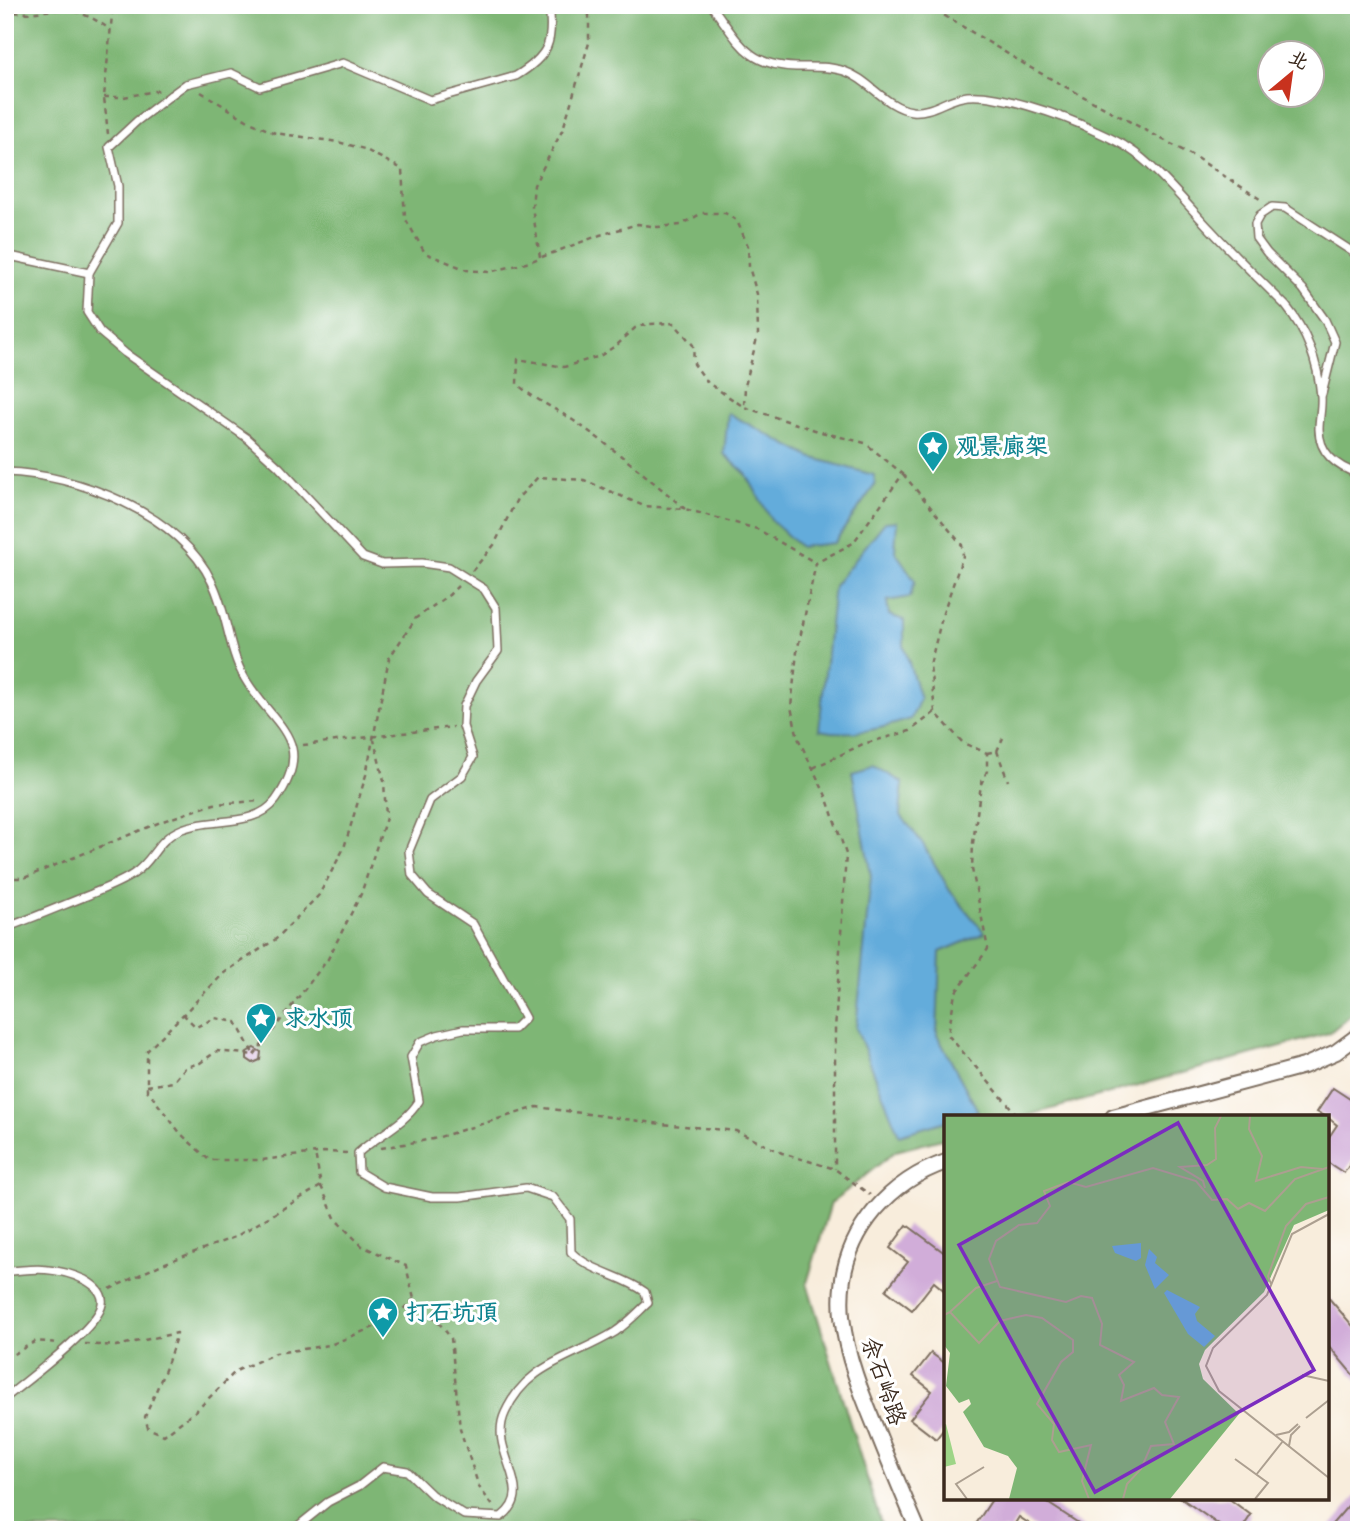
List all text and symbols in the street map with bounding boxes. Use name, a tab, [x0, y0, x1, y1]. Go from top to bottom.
north arrow	[1256, 38, 1326, 108]
text: 北	[1285, 45, 1313, 74]
place icon: 观景廊架	[916, 429, 950, 473]
place label: 观景廊架	[956, 432, 1048, 460]
place icon: 求水顶	[244, 1001, 278, 1045]
place label: 求水顶	[284, 1004, 353, 1032]
inset map	[944, 1115, 1329, 1500]
place icon: 打石坑頂	[366, 1295, 400, 1339]
place label: 打石坑頂	[406, 1298, 498, 1326]
street label: 余石岭路	[856, 1333, 912, 1429]

